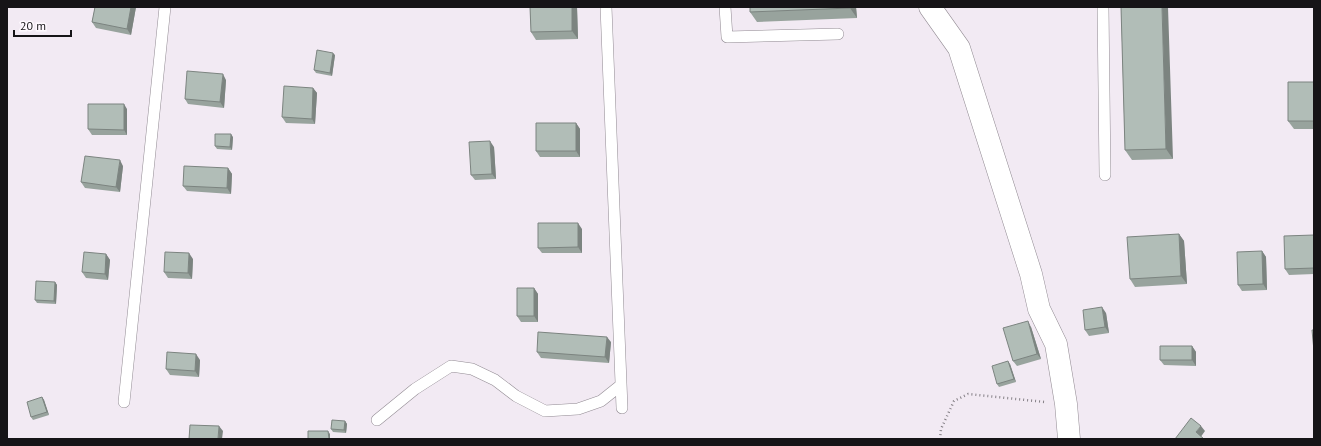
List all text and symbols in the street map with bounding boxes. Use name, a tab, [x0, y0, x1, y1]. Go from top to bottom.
scale bar	[14, 12, 71, 38]
text: 20 m	[20, 18, 46, 33]

